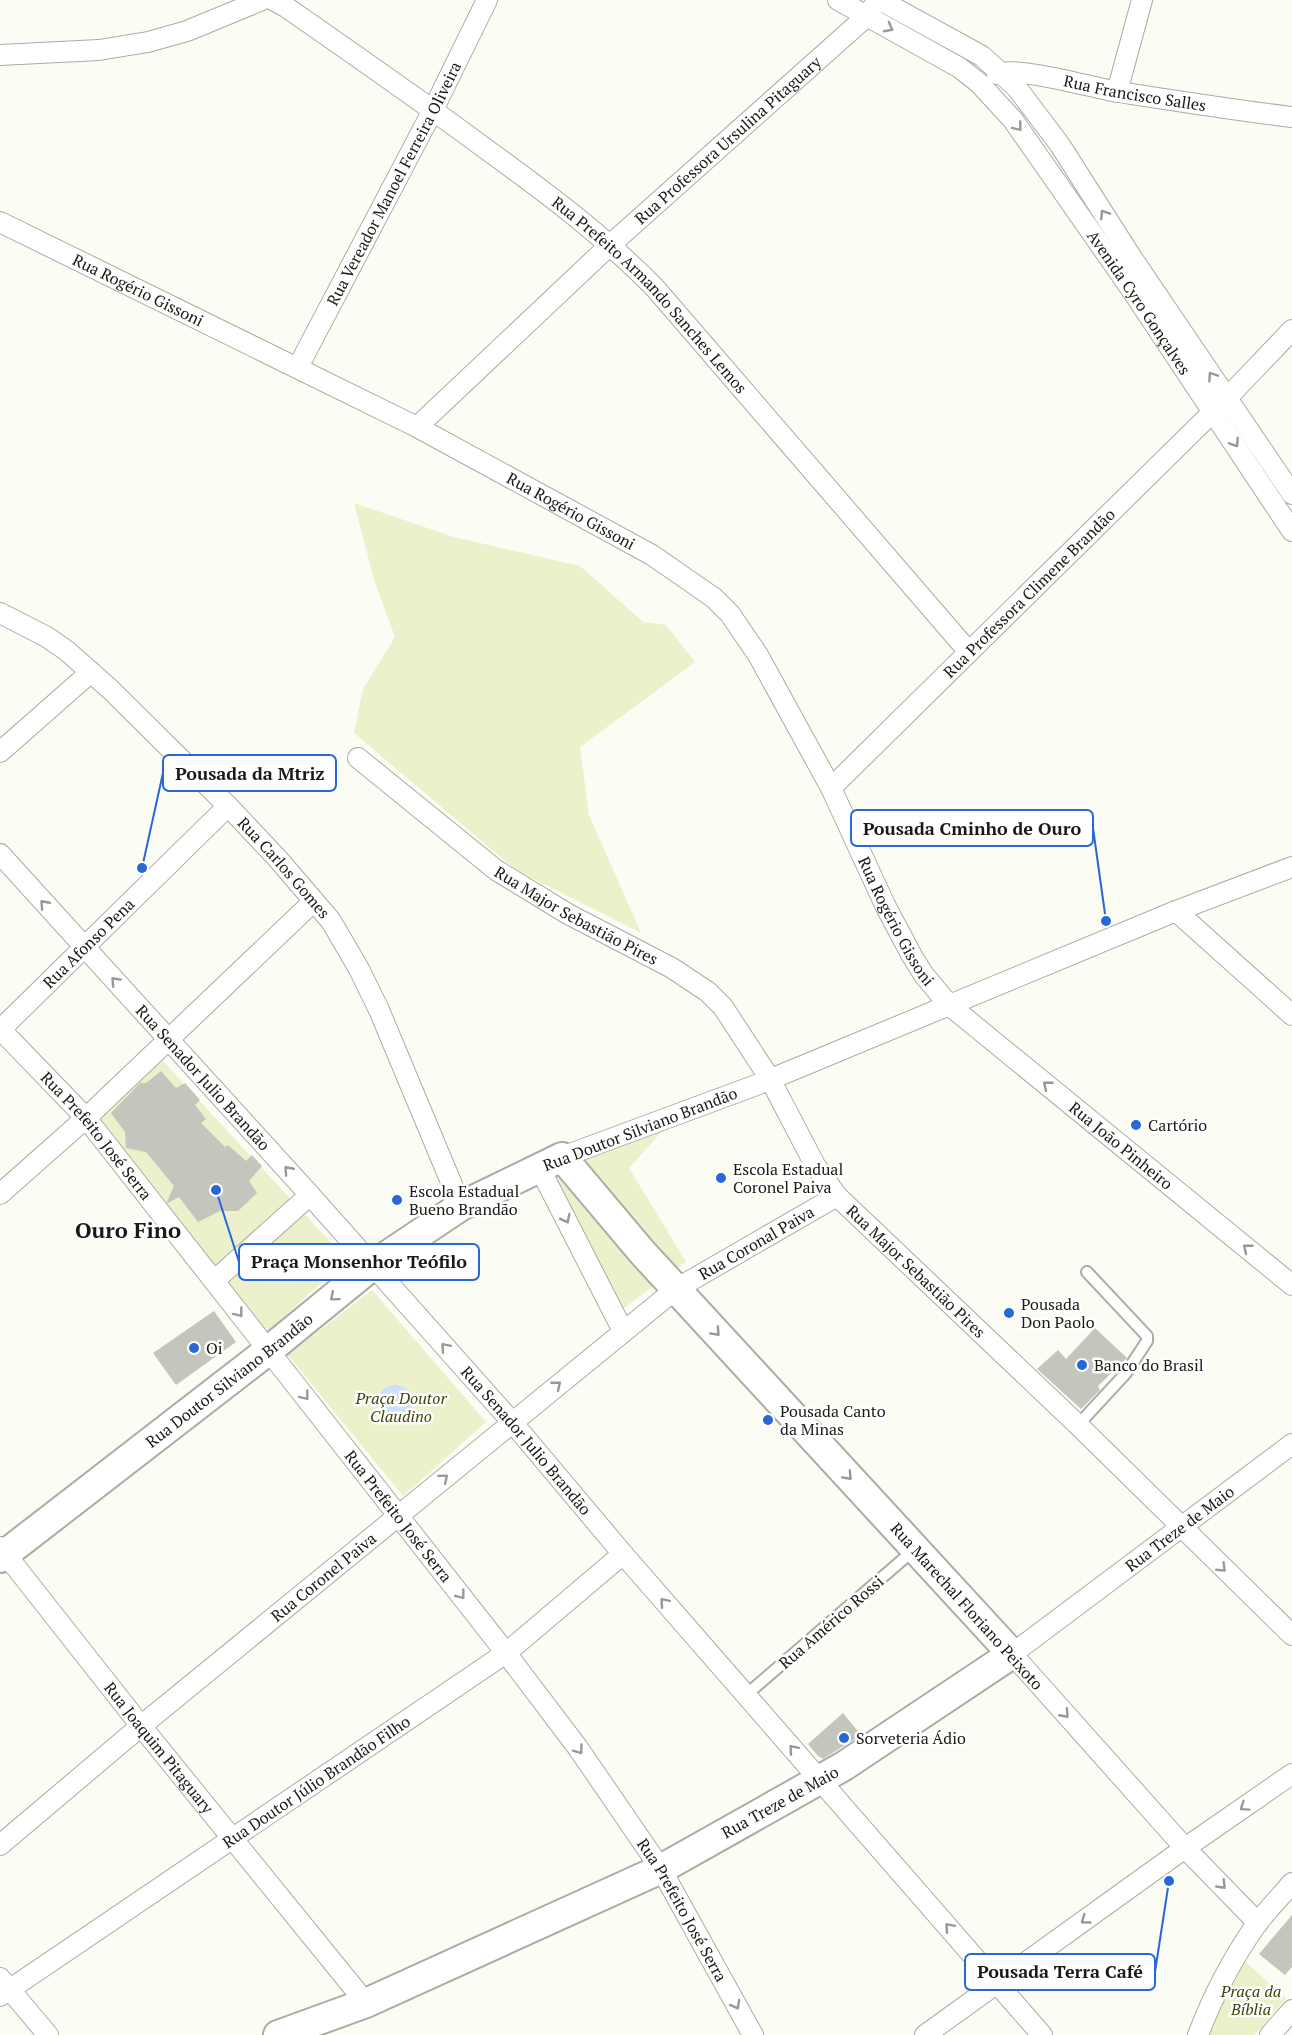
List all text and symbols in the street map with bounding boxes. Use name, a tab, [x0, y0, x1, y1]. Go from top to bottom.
one-way arrow	[883, 21, 894, 32]
street label: Rua Professora Ursulina Pitaguary	[630, 50, 826, 229]
street label: Rua Vereador Manoel Ferreira Oliveira	[321, 58, 466, 309]
street label: Rua Francisco Salles	[1062, 69, 1208, 116]
one-way arrow	[1010, 120, 1021, 131]
street label: Rua Prefeito Armando Sanches Lemos	[547, 191, 752, 398]
one-way arrow	[1100, 210, 1111, 221]
street label: Avenida Cyro Gonçalves	[1082, 226, 1196, 379]
street label: Rua Rogério Gissoni	[69, 248, 207, 331]
one-way arrow	[1208, 372, 1220, 382]
one-way arrow	[1228, 437, 1239, 448]
street label: Rua Rogério Gissoni	[503, 467, 639, 555]
street label: Rua Professora Climene Brandão	[938, 503, 1120, 682]
callout: Pousada da Mtriz	[163, 755, 336, 791]
text: Pousada da Mtriz	[175, 761, 325, 785]
callout: Pousada Cminho de Ouro	[851, 810, 1093, 846]
street label: Rua Carlos Gomes	[233, 812, 335, 923]
text: Pousada Cminho de Ouro	[863, 816, 1081, 840]
street label: Rua Rogério Gissoni	[853, 853, 940, 991]
street label: Rua Major Sebastião Pires	[490, 861, 662, 970]
street label: Rua Afonso Pena	[38, 893, 139, 993]
one-way arrow	[40, 900, 51, 911]
one-way arrow	[111, 977, 122, 988]
street label: Rua Senador Julio Brandão	[131, 1000, 275, 1155]
street label: Rua Prefeito José Serra	[36, 1067, 157, 1204]
street label: Rua Doutor Silviano Brandão	[540, 1082, 740, 1176]
one-way arrow	[1042, 1082, 1053, 1093]
street label: Rua João Pinheiro	[1065, 1097, 1178, 1195]
place label: Cartório	[1148, 1114, 1207, 1136]
marker: Cartório	[1129, 1118, 1143, 1132]
place label: Escola Estadual Coronel Paiva	[733, 1158, 843, 1198]
one-way arrow	[284, 1166, 295, 1177]
marker: Escola Estadual Coronel Paiva	[714, 1171, 728, 1185]
place label: Escola Estadual Bueno Brandão	[409, 1180, 519, 1220]
marker: Escola Estadual Bueno Brandão	[390, 1193, 404, 1207]
street label: Rua Major Sebastião Pires	[842, 1200, 991, 1343]
street label: Rua Coronal Paiva	[694, 1201, 818, 1285]
one-way arrow	[559, 1213, 570, 1224]
district label: Ouro Fino	[75, 1215, 181, 1244]
callout: Praça Monsenhor Teófilo	[239, 1244, 479, 1280]
one-way arrow	[1242, 1245, 1253, 1256]
text: Praça Monsenhor Teófilo	[251, 1249, 467, 1273]
one-way arrow	[330, 1289, 341, 1300]
place label: Pousada Don Paolo	[1021, 1293, 1095, 1333]
one-way arrow	[232, 1306, 243, 1317]
marker: Pousada Don Paolo	[1002, 1306, 1016, 1320]
street label: Rua Doutor Silviano Brandão	[141, 1308, 317, 1452]
one-way arrow	[709, 1326, 720, 1336]
place label: Oi	[206, 1337, 223, 1359]
marker: Oi	[187, 1341, 201, 1355]
one-way arrow	[441, 1343, 452, 1354]
place label: Banco do Brasil	[1094, 1354, 1204, 1376]
marker: Banco do Brasil	[1075, 1358, 1089, 1372]
street label: Rua Senador Julio Brandão	[456, 1361, 597, 1520]
one-way arrow	[551, 1381, 562, 1392]
park label: Praça Doutor Claudino	[354, 1387, 447, 1427]
one-way arrow	[298, 1390, 309, 1401]
place label: Pousada Canto da Minas	[780, 1400, 886, 1440]
marker: Pousada Canto da Minas	[761, 1413, 775, 1427]
street label: Rua Prefeito José Serra	[340, 1446, 457, 1587]
one-way arrow	[841, 1469, 852, 1479]
one-way arrow	[437, 1475, 448, 1486]
street label: Rua Treze de Maio	[1121, 1480, 1239, 1576]
street label: Rua Marechal Floriano Peixoto	[886, 1518, 1048, 1695]
street label: Rua Coronel Paiva	[266, 1527, 381, 1627]
one-way arrow	[1215, 1561, 1226, 1572]
street label: Rua Américo Rossi	[774, 1570, 888, 1674]
one-way arrow	[453, 1588, 464, 1599]
one-way arrow	[661, 1598, 672, 1609]
street label: Rua Joaquim Pitaguary	[99, 1677, 219, 1819]
one-way arrow	[1058, 1707, 1069, 1717]
street label: Rua Doutor Júlio Brandão Filho	[218, 1710, 415, 1853]
place label: Sorveteria Ádio	[856, 1727, 966, 1749]
marker: Sorveteria Ádio	[837, 1731, 851, 1745]
one-way arrow	[572, 1744, 583, 1755]
one-way arrow	[789, 1745, 800, 1756]
street label: Rua Treze de Maio	[717, 1761, 843, 1843]
one-way arrow	[1240, 1800, 1251, 1811]
street label: Rua Prefeito José Serra	[632, 1834, 732, 1986]
one-way arrow	[1214, 1878, 1225, 1889]
one-way arrow	[1080, 1913, 1091, 1924]
one-way arrow	[945, 1924, 956, 1934]
callout: Pousada Terra Café	[965, 1954, 1155, 1990]
text: Pousada Terra Café	[977, 1959, 1143, 1983]
park label: Praça da Bíblia	[1220, 1980, 1281, 2020]
one-way arrow	[729, 1999, 740, 2009]

